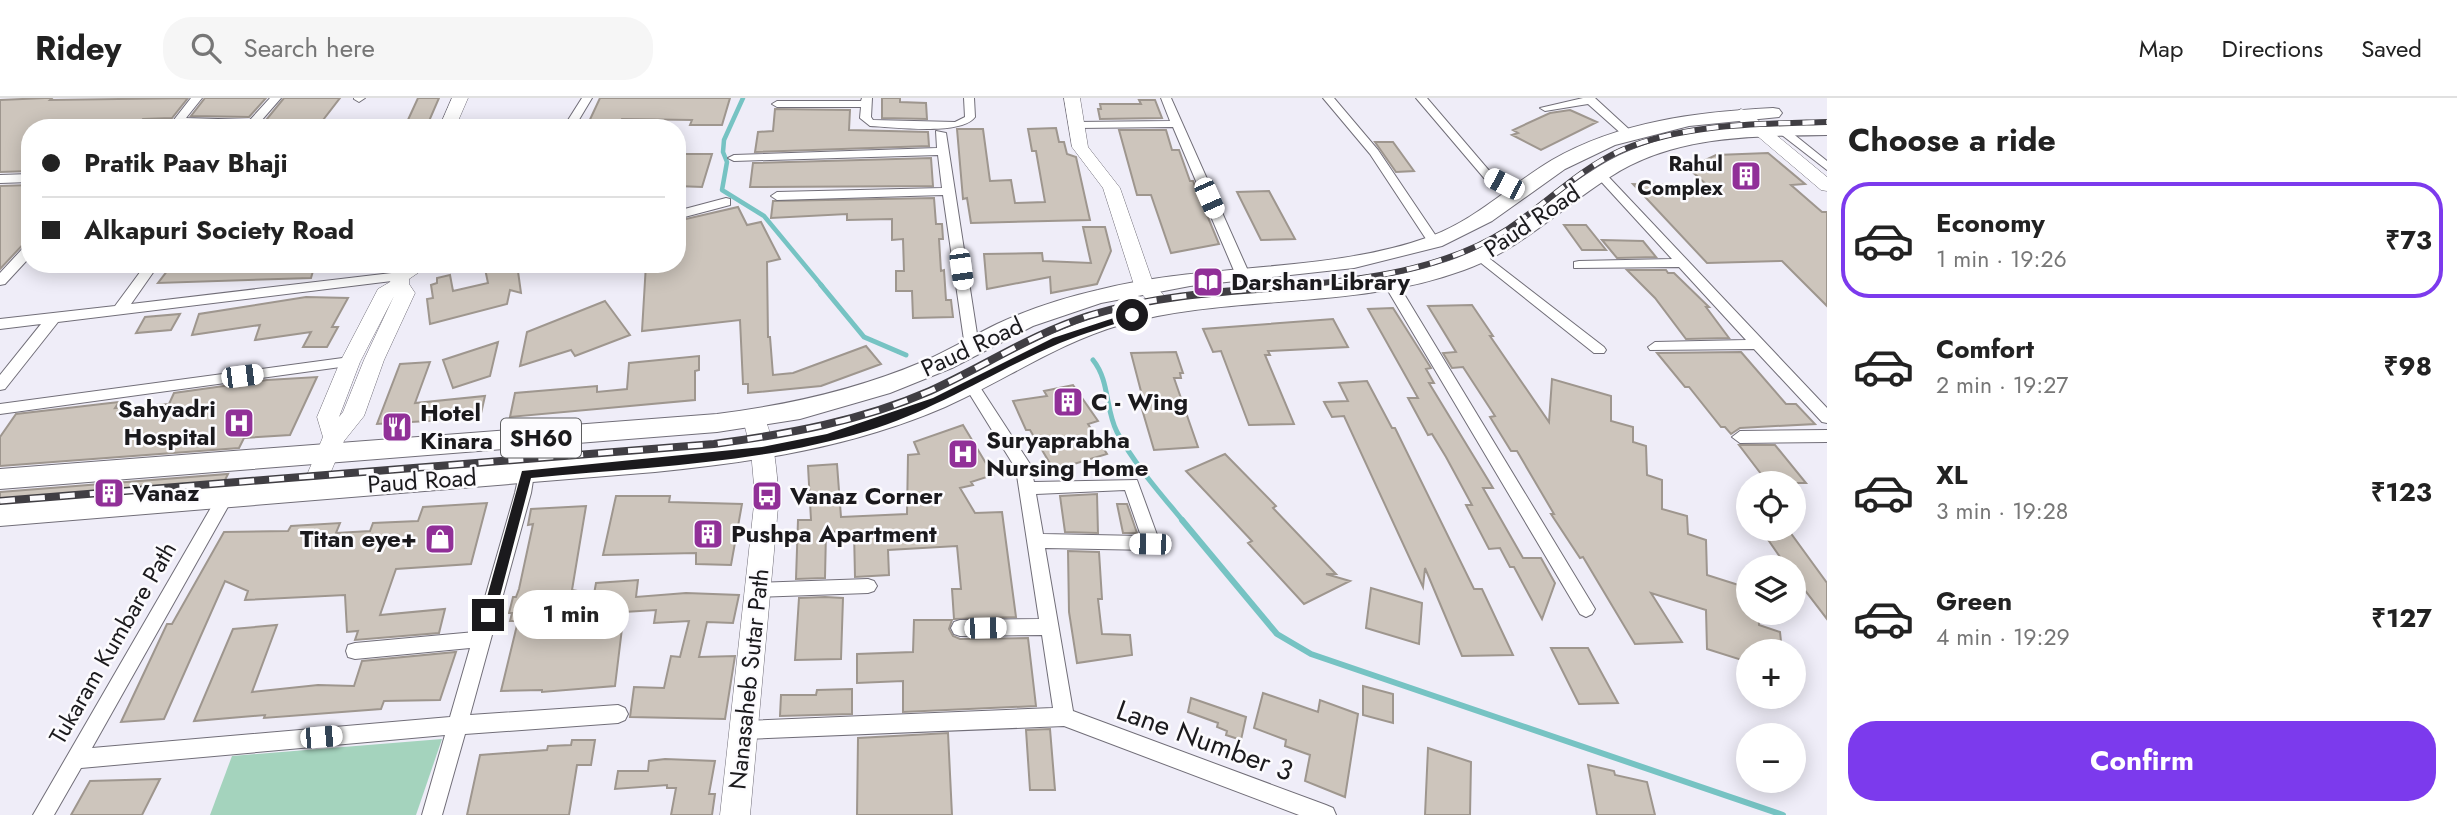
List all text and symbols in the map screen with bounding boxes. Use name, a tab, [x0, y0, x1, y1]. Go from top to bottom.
search box	[163, 17, 653, 80]
text: Ridey	[35, 25, 121, 72]
icon: search	[187, 29, 225, 67]
text: Search here	[243, 29, 375, 67]
text: Map	[2139, 31, 2184, 66]
text: Directions	[2222, 31, 2323, 66]
text: Saved	[2361, 31, 2422, 66]
text: Choose a ride	[1848, 117, 2056, 163]
text: Pratik Paav Bhaji	[84, 144, 288, 182]
place label: Rahul Complex	[1637, 149, 1724, 203]
building icon: Rahul Complex	[1729, 159, 1763, 193]
car	[1481, 165, 1528, 203]
car	[1191, 175, 1228, 221]
street label: Paud Road	[1477, 176, 1587, 266]
text: Economy	[1936, 204, 2045, 242]
icon: car	[1852, 209, 1915, 272]
text: Alkapuri Society Road	[84, 211, 354, 249]
text: ₹73	[2385, 221, 2432, 259]
text: 1 min · 19:26	[1936, 242, 2067, 276]
car	[948, 247, 975, 291]
place label: Darshan Library	[1231, 264, 1410, 299]
library icon: Darshan Library	[1191, 265, 1225, 299]
route start	[1116, 299, 1148, 331]
street label: Paud Road	[915, 308, 1029, 385]
text: Comfort	[1936, 330, 2034, 368]
icon: car	[1852, 335, 1915, 398]
text: ₹98	[2383, 347, 2432, 385]
car	[220, 363, 265, 389]
text: 2 min · 19:27	[1936, 368, 2068, 402]
place label: C - Wing	[1091, 384, 1188, 419]
building icon: C - Wing	[1051, 385, 1085, 419]
place label: Sahyadri Hospital	[118, 391, 216, 454]
place label: Hotel Kinara	[420, 395, 493, 458]
hospital icon: Sahyadri Hospital	[222, 406, 256, 440]
restaurant icon: Hotel Kinara	[380, 410, 414, 444]
road number: SH60	[501, 418, 581, 458]
place label: Suryaprabha Nursing Home	[986, 422, 1148, 485]
hospital icon: Suryaprabha Nursing Home	[946, 437, 980, 471]
text: XL	[1936, 456, 1968, 494]
street label: Paud Road	[366, 459, 478, 502]
icon: car	[1852, 461, 1915, 524]
map controls	[1736, 471, 1806, 793]
button: locate	[1736, 471, 1806, 541]
text: ₹123	[2371, 473, 2432, 511]
place label: Vanaz	[131, 475, 200, 510]
building icon: Vanaz	[92, 476, 126, 510]
place label: Vanaz Corner	[789, 478, 943, 513]
bus stop icon: Vanaz Corner	[750, 479, 784, 513]
text: 3 min · 19:28	[1936, 494, 2068, 528]
place label: Pushpa Apartment	[731, 516, 937, 551]
building icon: Pushpa Apartment	[691, 517, 725, 551]
place label: Titan eye+	[300, 521, 417, 556]
shop icon: Titan eye+	[423, 522, 457, 556]
car	[1129, 533, 1172, 555]
street label: Tukaram Kumbare Path	[40, 535, 185, 751]
button: layers	[1736, 555, 1806, 625]
street label: Nanasaheb Sutar Path	[719, 567, 778, 791]
text: Green	[1936, 582, 2012, 620]
icon: car	[1852, 587, 1915, 650]
callout: 1 min	[512, 590, 628, 640]
text: 1 min	[542, 597, 600, 631]
route end	[472, 599, 504, 631]
text: ₹127	[2371, 599, 2432, 637]
car	[964, 617, 1007, 639]
text: 4 min · 19:29	[1936, 620, 2070, 654]
button: +	[1736, 639, 1806, 709]
street label: Lane Number 3	[1111, 689, 1299, 791]
button: Confirm	[1848, 721, 2436, 801]
button: −	[1736, 723, 1806, 793]
car	[300, 725, 343, 749]

